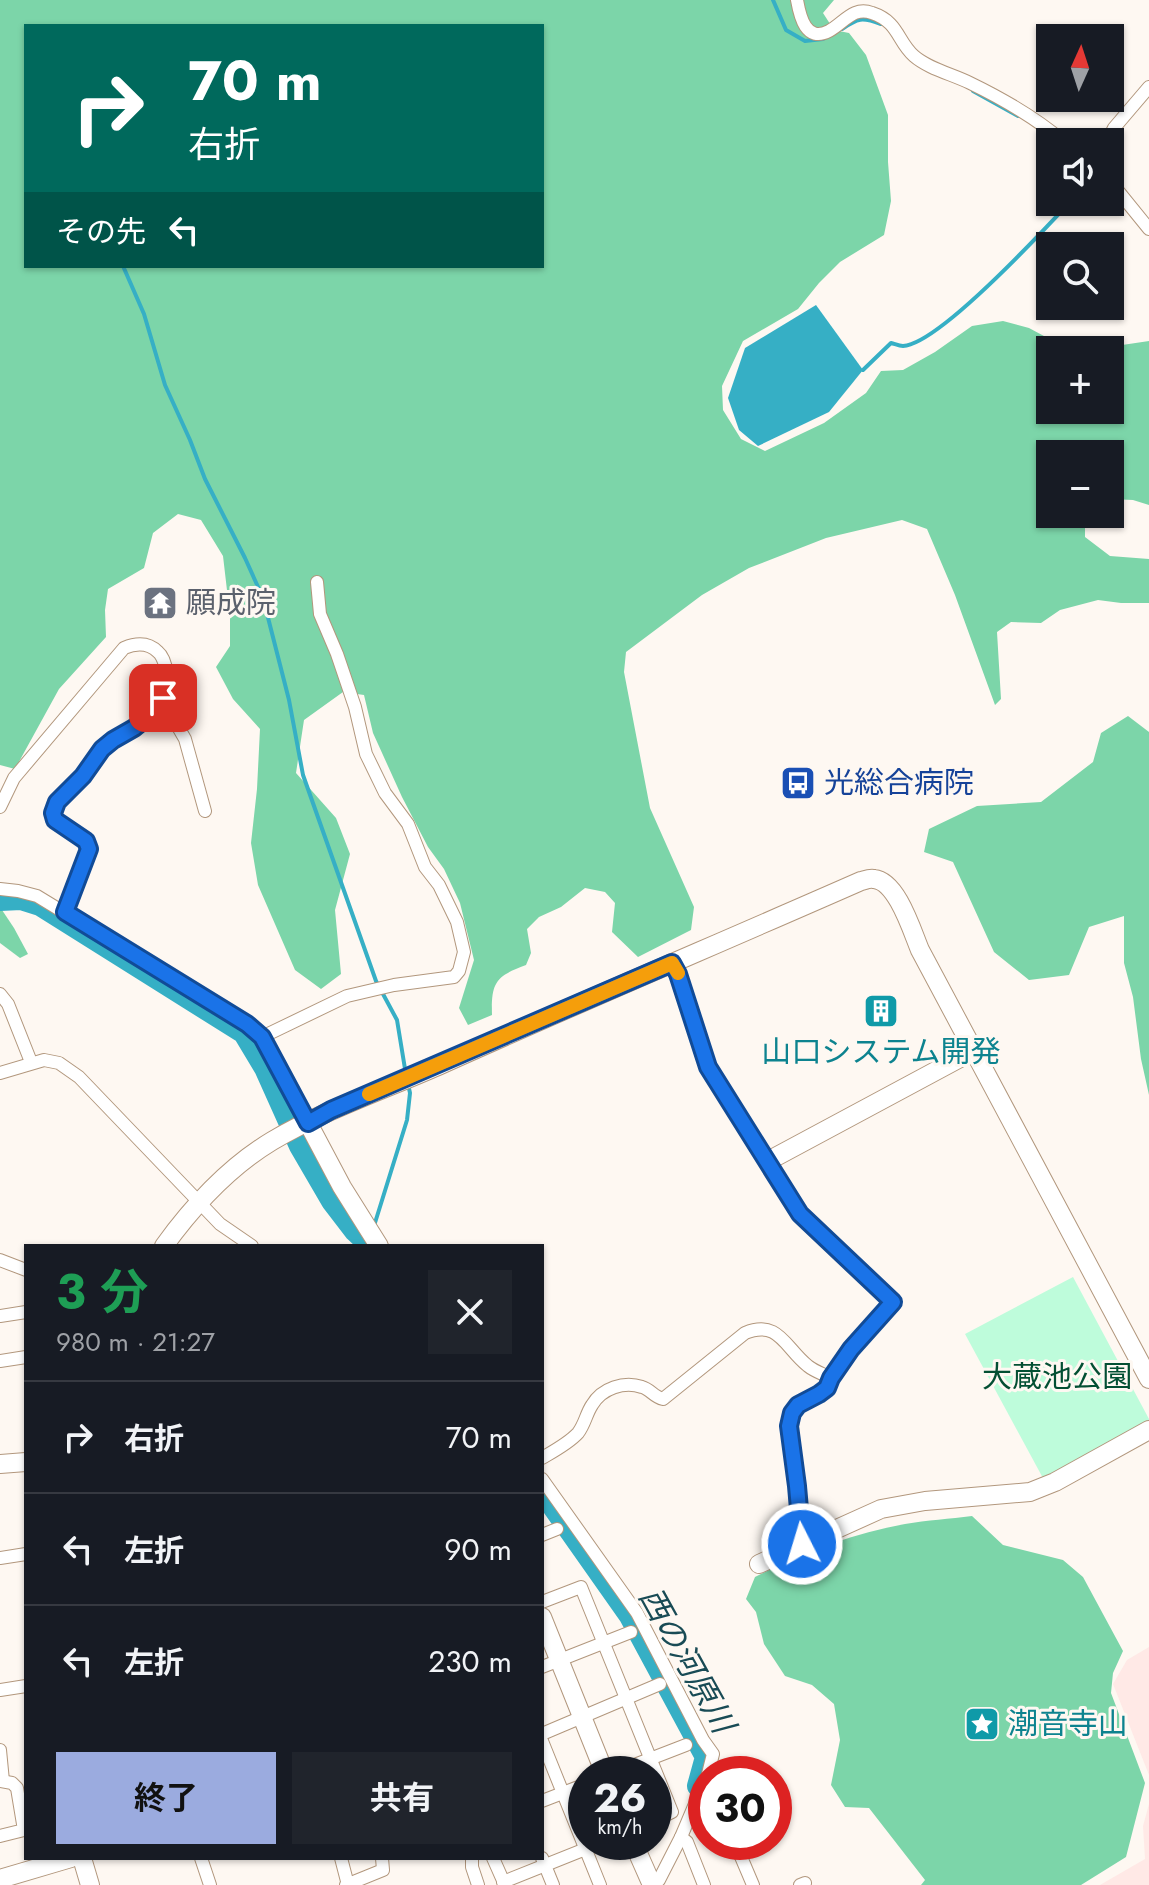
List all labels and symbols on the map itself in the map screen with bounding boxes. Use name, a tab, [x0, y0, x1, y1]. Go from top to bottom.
north arrow	[1036, 24, 1124, 112]
place label: 願成院	[186, 581, 276, 624]
temple icon: 願成院	[141, 584, 179, 622]
pin	[129, 664, 197, 732]
place label: 光総合病院	[824, 761, 974, 804]
bus stop icon: 光総合病院	[779, 764, 817, 802]
building icon: 山口システム開発	[862, 992, 900, 1030]
place label: 山口システム開発	[761, 1030, 1001, 1073]
park label: 大蔵池公園	[982, 1355, 1132, 1398]
position arrow	[760, 1502, 844, 1586]
water label: 西の河原川	[628, 1579, 747, 1744]
place label: 潮音寺山	[1008, 1702, 1128, 1745]
place icon: 潮音寺山	[963, 1705, 1001, 1743]
speed limit sign: 30	[688, 1756, 792, 1860]

